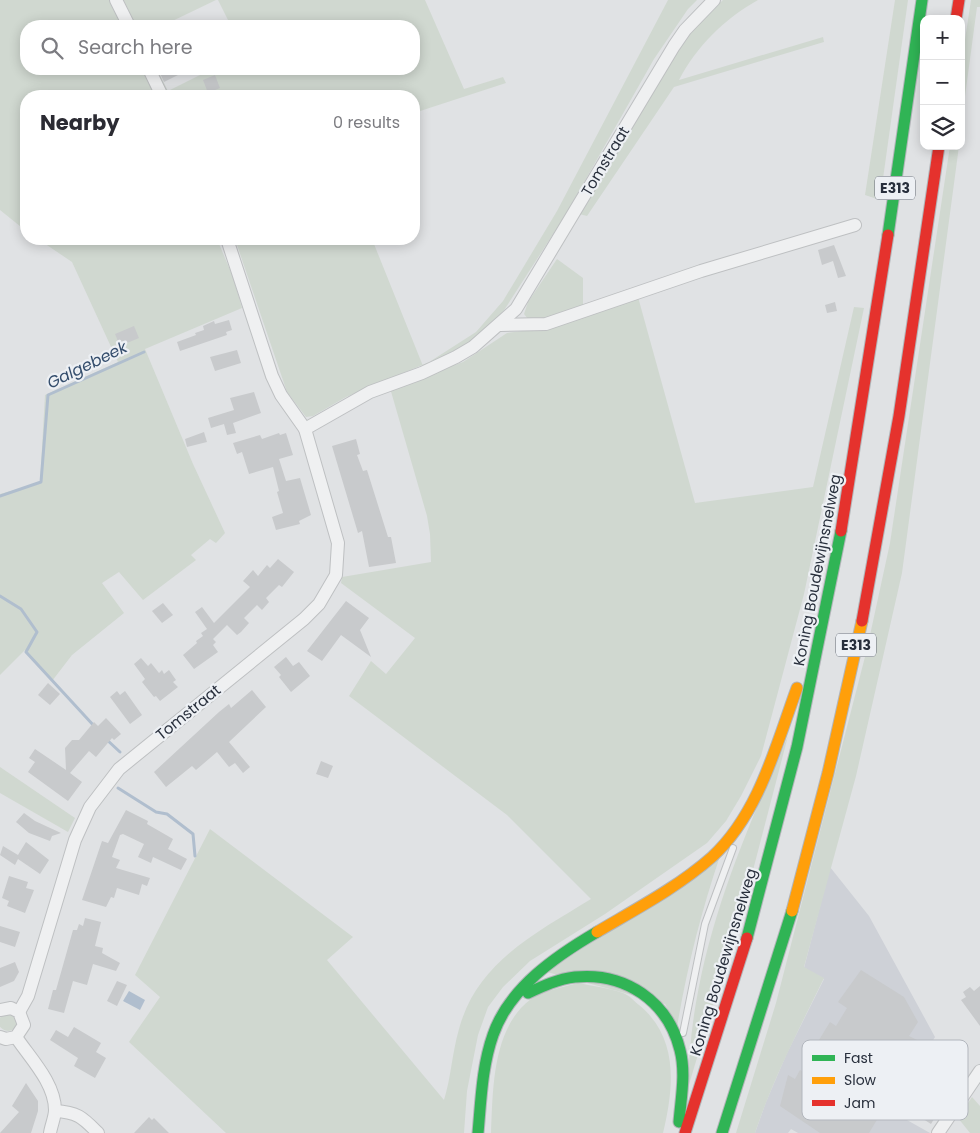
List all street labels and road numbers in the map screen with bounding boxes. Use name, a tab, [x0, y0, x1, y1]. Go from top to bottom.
street label: Tomstraat	[576, 122, 634, 200]
road number: E313	[875, 177, 915, 200]
street label: Koning Boudewijnsnelweg	[788, 472, 846, 668]
road number: E313	[836, 634, 876, 656]
street label: Tomstraat	[151, 679, 225, 745]
street label: Koning Boudewijnsnelweg	[684, 866, 762, 1058]

